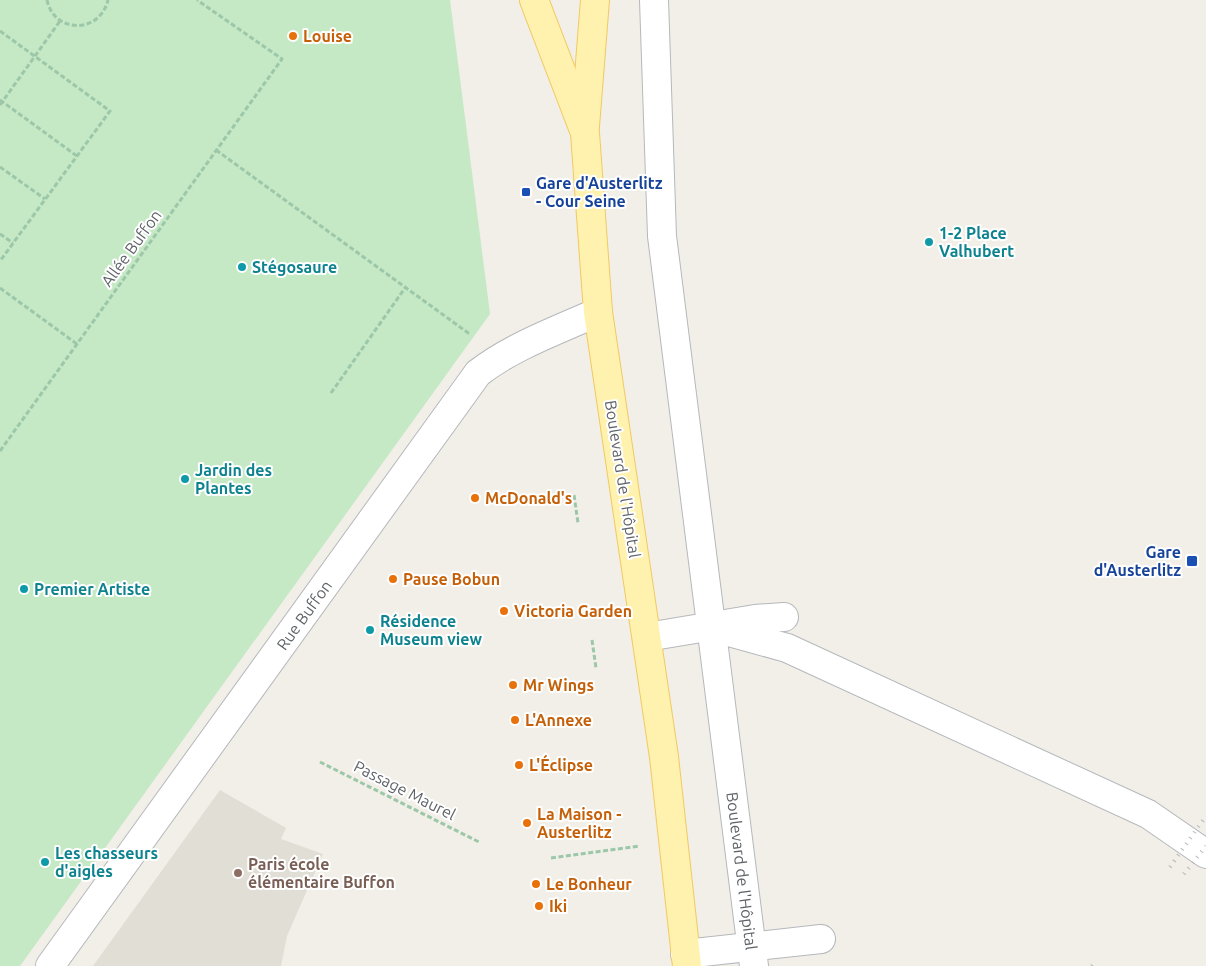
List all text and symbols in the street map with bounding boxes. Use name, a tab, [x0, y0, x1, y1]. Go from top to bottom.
place label: Louise	[303, 27, 352, 45]
marker: Louise	[287, 30, 299, 42]
place label: Gare d'Austerlitz - Cour Seine	[536, 174, 663, 210]
marker: Gare d'Austerlitz - Cour Seine	[520, 186, 532, 198]
street label: Allée Buffon	[97, 206, 165, 290]
place label: 1-2 Place Valhubert	[939, 224, 1014, 260]
marker: 1-2 Place Valhubert	[923, 236, 935, 248]
place label: Stégosaure	[252, 258, 337, 276]
marker: Stégosaure	[236, 261, 248, 273]
street label: Boulevard de l'Hôpital	[602, 399, 644, 559]
place label: Jardin des Plantes	[195, 461, 272, 497]
marker: Jardin des Plantes	[179, 473, 191, 485]
place label: McDonald's	[485, 489, 572, 507]
marker: McDonald's	[469, 492, 481, 504]
place label: Gare d'Austerlitz	[1094, 543, 1181, 579]
marker: Gare d'Austerlitz	[1185, 554, 1199, 568]
place label: Pause Bobun	[403, 570, 500, 588]
marker: Pause Bobun	[387, 573, 399, 585]
street label: Rue Buffon	[273, 577, 335, 653]
place label: Premier Artiste	[34, 580, 150, 598]
marker: Premier Artiste	[18, 583, 30, 595]
place label: Victoria Garden	[514, 602, 632, 620]
marker: Victoria Garden	[498, 605, 510, 617]
place label: Résidence Museum view	[380, 612, 483, 648]
marker: Résidence Museum view	[364, 624, 376, 636]
place label: Mr Wings	[523, 676, 594, 694]
marker: Mr Wings	[507, 679, 519, 691]
place label: L'Annexe	[525, 711, 592, 729]
marker: L'Annexe	[509, 714, 521, 726]
place label: L'Éclipse	[529, 754, 593, 774]
street label: Passage Maurel	[351, 757, 459, 823]
marker: L'Éclipse	[513, 759, 525, 771]
street label: Boulevard de l'Hôpital	[723, 791, 761, 951]
place label: La Maison - Austerlitz	[537, 805, 621, 841]
marker: La Maison - Austerlitz	[521, 817, 533, 829]
place label: Les chasseurs d'aigles	[55, 844, 158, 880]
place label: Paris école élémentaire Buffon	[248, 855, 395, 891]
marker: Les chasseurs d'aigles	[39, 856, 51, 868]
marker: Paris école élémentaire Buffon	[232, 867, 244, 879]
place label: Le Bonheur	[546, 875, 632, 893]
marker: Le Bonheur	[530, 878, 542, 890]
place label: Iki	[549, 897, 567, 915]
marker: Iki	[533, 900, 545, 912]

